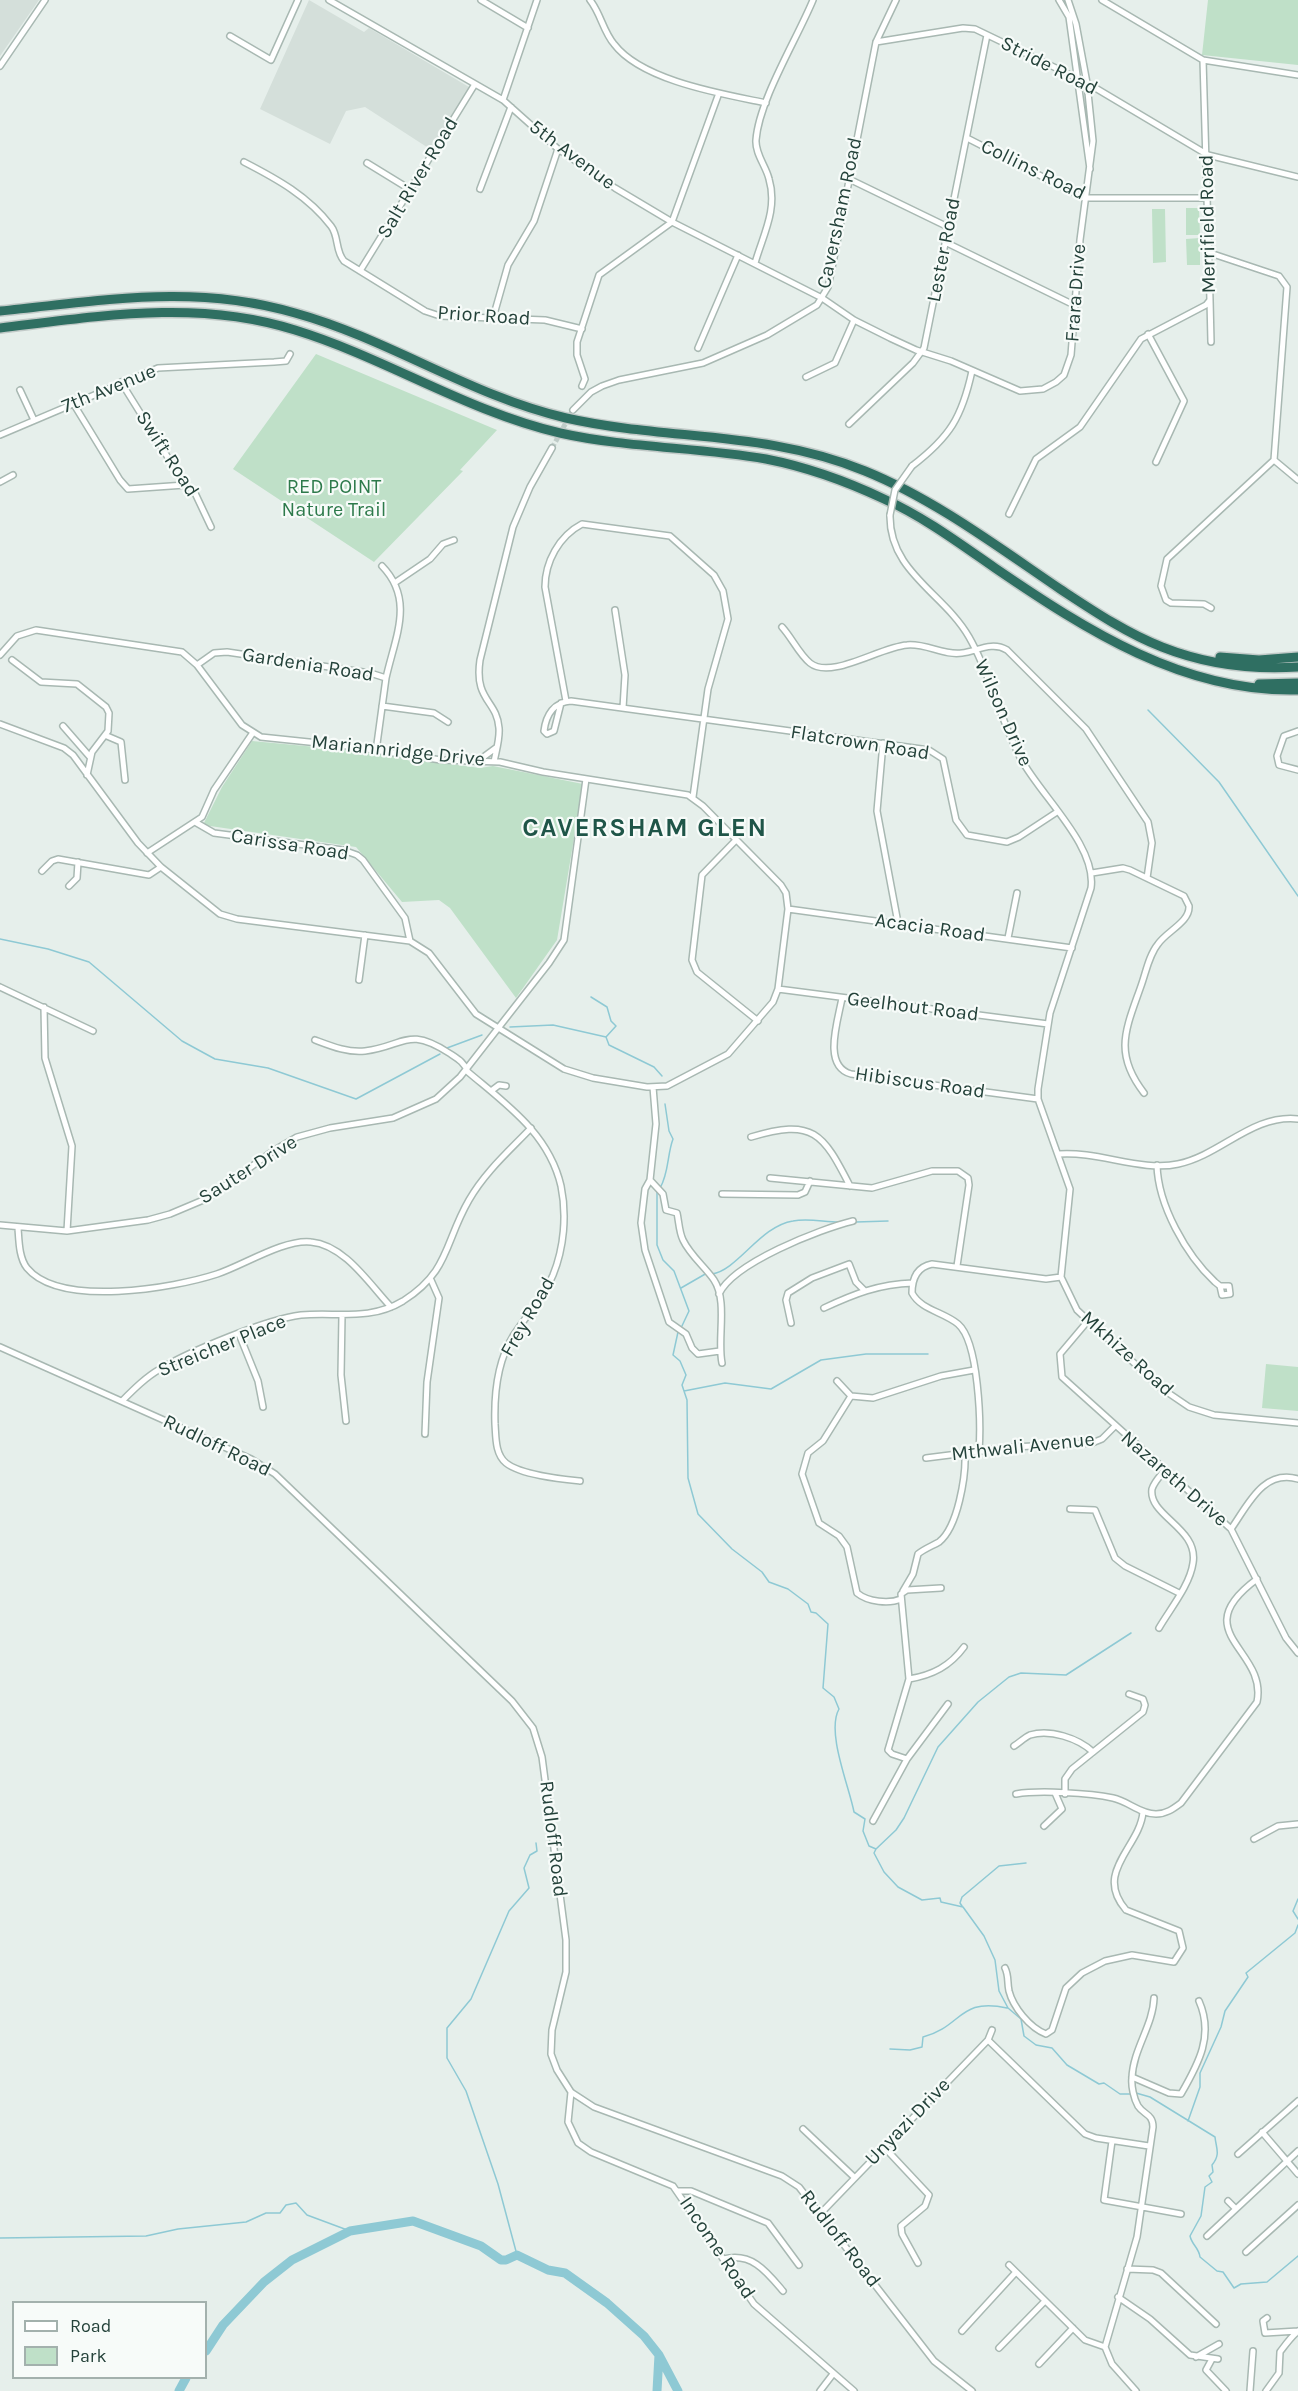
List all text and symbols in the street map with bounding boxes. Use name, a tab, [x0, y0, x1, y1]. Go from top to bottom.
street label: Stride Road	[996, 31, 1102, 101]
street label: Salt River Road	[372, 113, 464, 243]
street label: 5th Avenue	[524, 115, 620, 195]
street label: Collins Road	[977, 134, 1089, 206]
street label: Caversham Road	[812, 135, 868, 291]
street label: Merrifield Road	[1195, 154, 1221, 294]
street label: Lester Road	[922, 196, 966, 304]
street label: Frara Drive	[1061, 243, 1091, 343]
street label: Prior Road	[437, 301, 531, 331]
street label: 7th Avenue	[58, 359, 160, 419]
street label: Swift Road	[130, 406, 204, 502]
park label: RED POINT Nature Trail	[282, 475, 386, 522]
street label: Gardenia Road	[240, 643, 376, 687]
street label: Wilson Drive	[969, 656, 1037, 770]
street label: Flatcrown Road	[789, 720, 931, 766]
street label: Mariannridge Drive	[310, 730, 486, 772]
district label: CAVERSHAM GLEN	[522, 813, 768, 845]
street label: Carissa Road	[229, 824, 351, 866]
street label: Acacia Road	[873, 908, 987, 948]
street label: Geelhout Road	[846, 987, 980, 1027]
street label: Hibiscus Road	[853, 1062, 987, 1104]
street label: Sauter Drive	[194, 1130, 302, 1210]
street label: Frey Road	[496, 1273, 560, 1361]
street label: Mkhize Road	[1076, 1306, 1178, 1402]
street label: Streicher Place	[154, 1309, 290, 1383]
street label: Rudloff Road	[159, 1410, 275, 1482]
street label: Nazareth Drive	[1116, 1426, 1232, 1532]
street label: Mthwali Avenue	[950, 1428, 1096, 1466]
street label: Rudloff Road	[534, 1779, 572, 1899]
street label: Unyazi Drive	[860, 2073, 956, 2171]
street label: Rudloff Road	[794, 2185, 886, 2293]
street label: Income Road	[674, 2192, 760, 2304]
legend	[12, 2301, 207, 2379]
text: Road	[70, 2315, 111, 2337]
text: Park	[70, 2345, 107, 2367]

